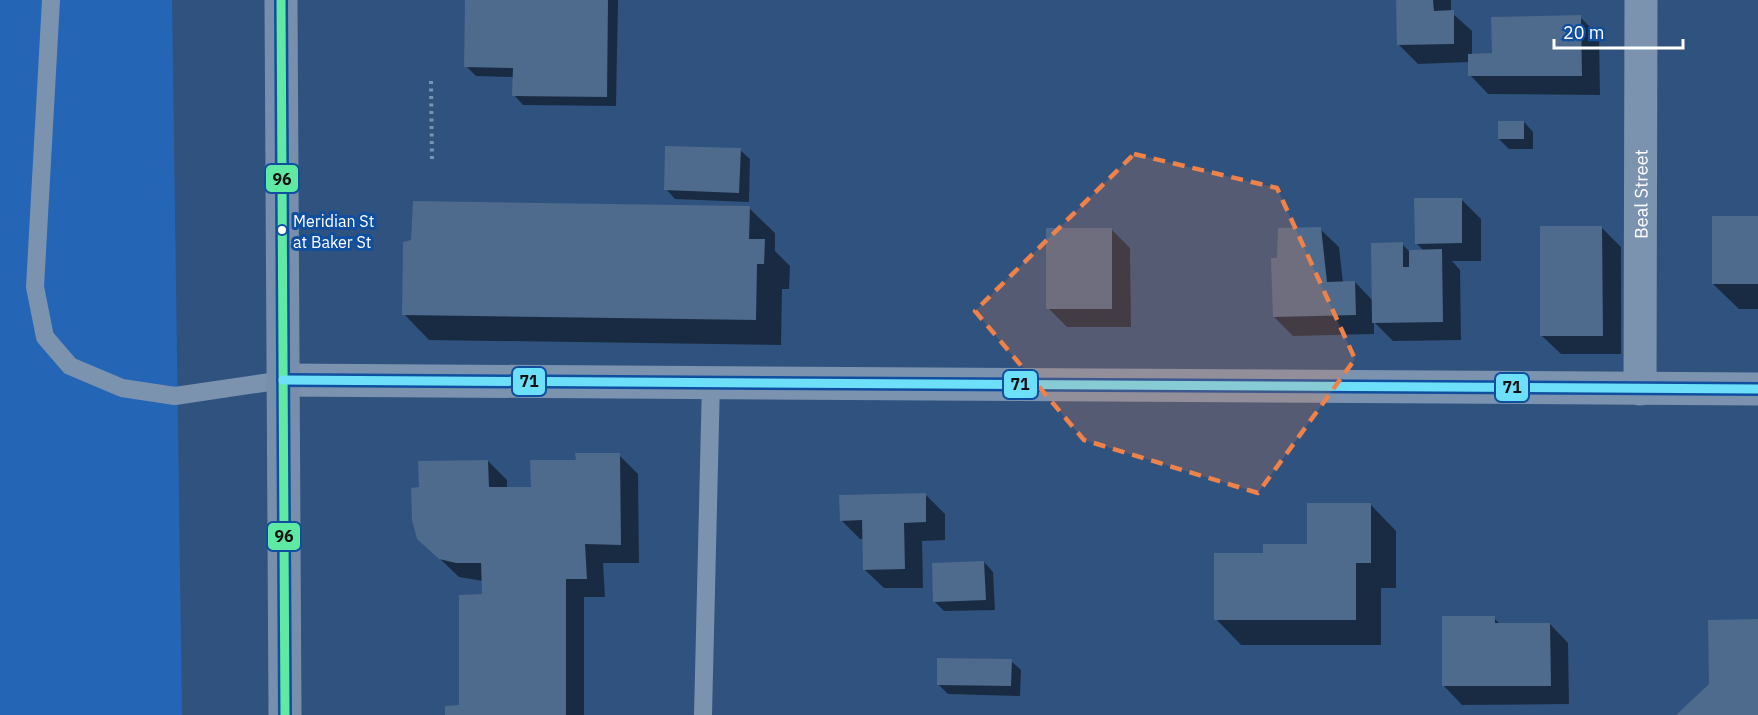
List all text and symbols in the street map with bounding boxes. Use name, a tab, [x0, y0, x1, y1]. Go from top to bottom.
scale bar	[1554, 12, 1683, 50]
text: 20 m	[1563, 21, 1605, 44]
street label: Beal Street	[1629, 149, 1652, 239]
line badge: 96	[265, 164, 299, 193]
text: 96	[272, 169, 292, 189]
place label: Meridian St at Baker St	[293, 211, 374, 252]
marker: Meridian St at Baker St	[276, 224, 288, 236]
line badge: 71	[512, 367, 546, 396]
line badge: 71	[1003, 370, 1038, 399]
text: 71	[519, 371, 539, 391]
line badge: 71	[1495, 373, 1529, 402]
text: 71	[1010, 374, 1030, 394]
text: 71	[1502, 377, 1522, 397]
line badge: 96	[267, 522, 301, 551]
text: 96	[274, 526, 294, 546]

